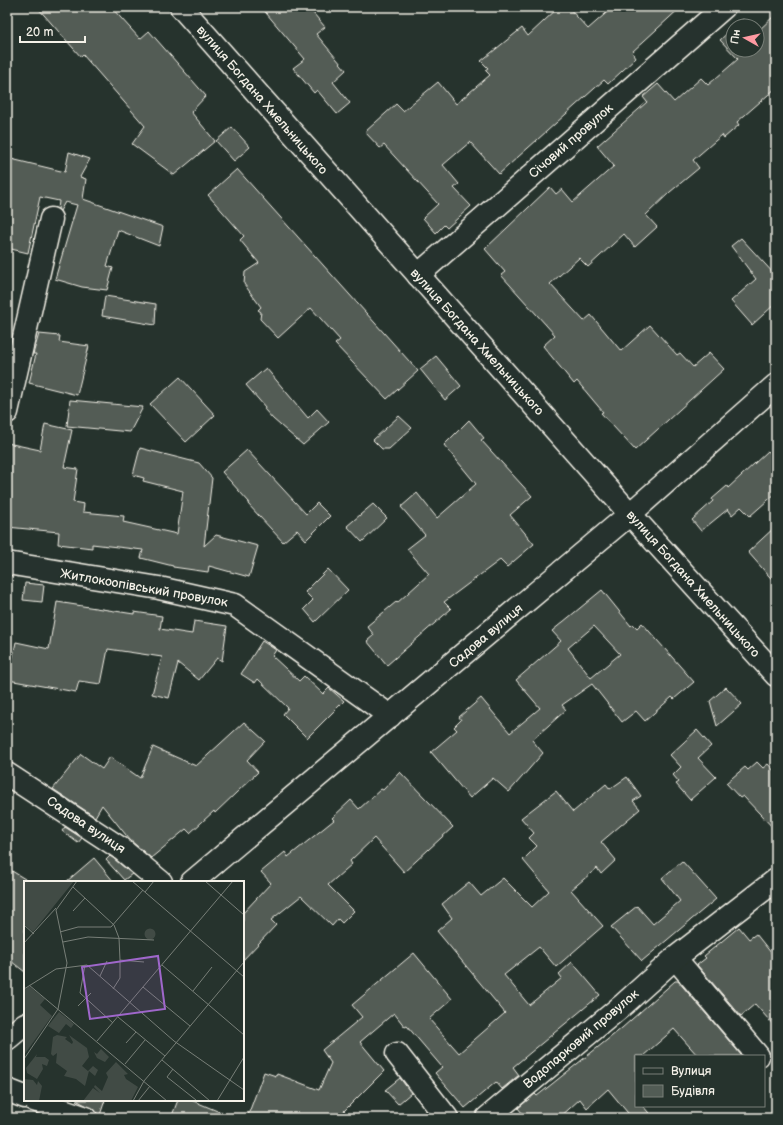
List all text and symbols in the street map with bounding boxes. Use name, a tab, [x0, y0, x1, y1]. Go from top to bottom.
scale bar	[20, 18, 85, 44]
north arrow	[725, 18, 765, 58]
street label: вулиця Богдана Хмельницького	[193, 22, 331, 178]
text: 20 m	[26, 25, 53, 40]
text: Пн	[728, 29, 743, 45]
street label: Січовий провулок	[526, 100, 616, 182]
street label: вулиця Богдана Хмельницького	[407, 265, 547, 419]
street label: вулиця Богдана Хмельницького	[623, 507, 763, 661]
street label: Житлокоопівський провулок	[59, 565, 229, 611]
street label: Садова вулиця	[446, 600, 526, 672]
street label: Садова вулиця	[44, 793, 128, 857]
inset map	[24, 881, 244, 1101]
street label: Водопарковий провулок	[520, 986, 642, 1092]
legend	[635, 1055, 765, 1107]
text: Вулиця	[671, 1064, 712, 1079]
text: Будівля	[671, 1084, 715, 1099]

